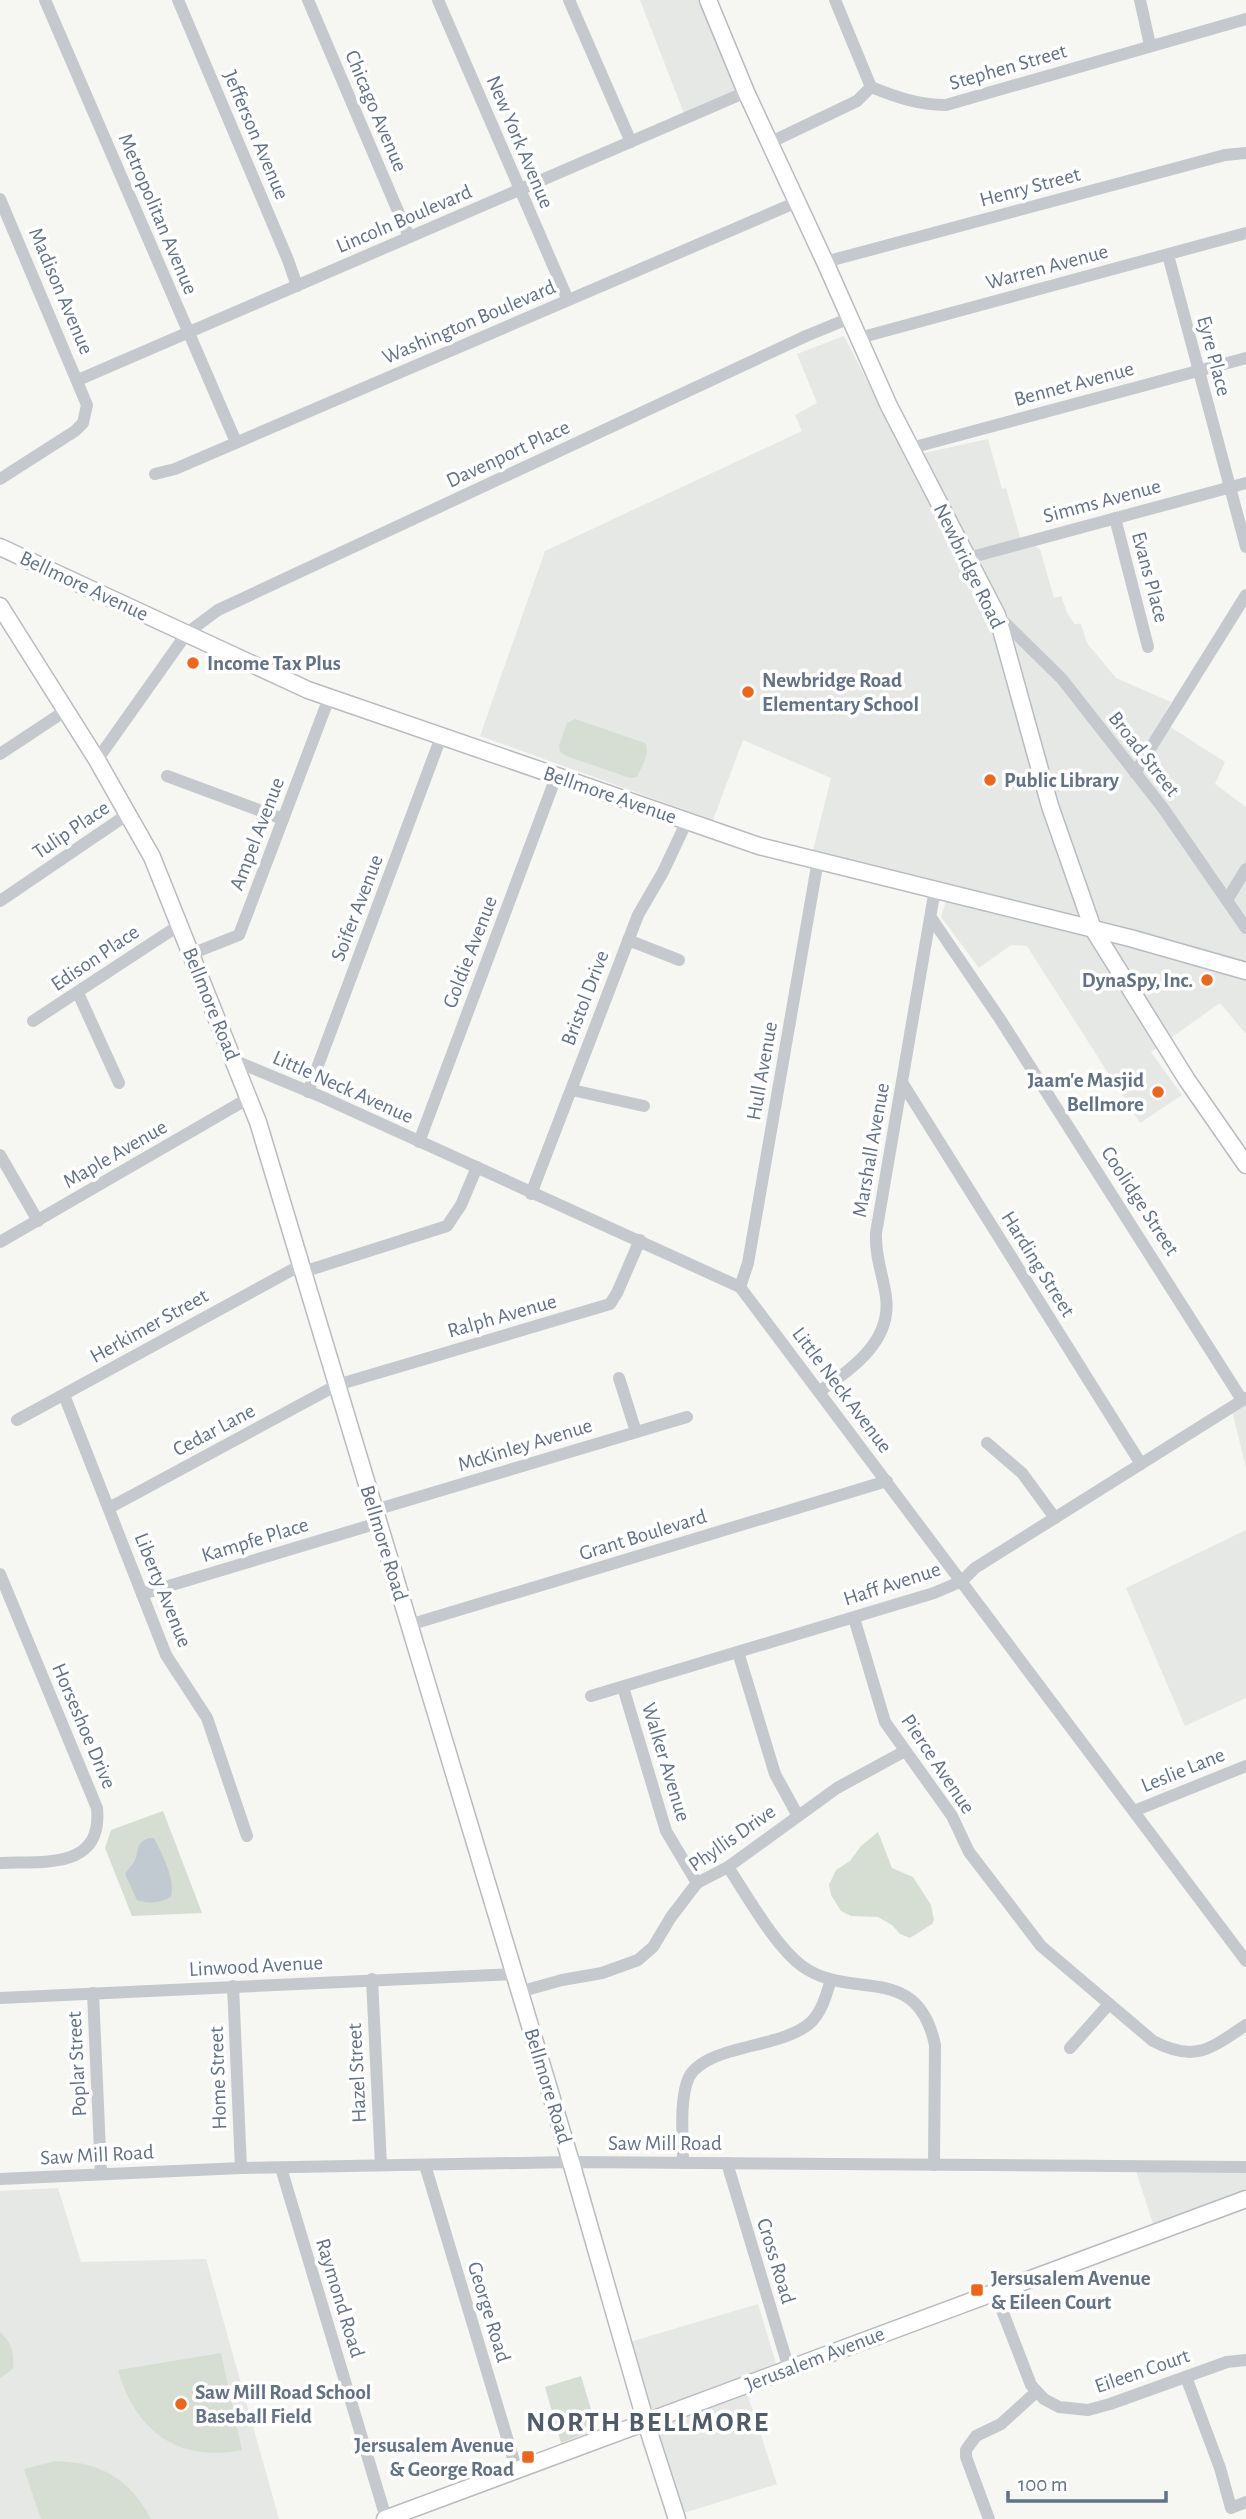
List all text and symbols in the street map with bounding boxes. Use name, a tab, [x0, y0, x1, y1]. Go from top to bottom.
street label: Stephen Street	[947, 40, 1069, 94]
street label: Chicago Avenue	[341, 47, 411, 175]
street label: Jefferson Avenue	[219, 67, 293, 203]
street label: New York Avenue	[483, 72, 557, 212]
street label: Metropolitan Avenue	[115, 130, 201, 298]
street label: Henry Street	[977, 163, 1083, 210]
street label: Lincoln Boulevard	[333, 181, 475, 257]
street label: Madison Avenue	[25, 225, 97, 357]
street label: Warren Avenue	[983, 241, 1111, 293]
street label: Washington Boulevard	[379, 276, 559, 368]
street label: Eyre Place	[1193, 314, 1235, 398]
street label: Bennet Avenue	[1012, 358, 1136, 410]
street label: Davenport Place	[443, 416, 573, 492]
street label: Simms Avenue	[1041, 475, 1163, 527]
street label: Newbridge Road	[930, 500, 1008, 632]
street label: Evans Place	[1128, 529, 1172, 625]
street label: Bellmore Avenue	[17, 547, 151, 625]
place label: Income Tax Plus	[207, 653, 341, 674]
marker: Income Tax Plus	[185, 655, 201, 671]
place label: Newbridge Road Elementary School	[762, 670, 919, 715]
marker: Newbridge Road Elementary School	[740, 684, 756, 700]
street label: Broad Street	[1104, 708, 1184, 801]
street label: Bellmore Avenue	[541, 762, 679, 828]
place label: Public Library	[1004, 770, 1120, 791]
marker: Public Library	[982, 772, 998, 788]
street label: Ampel Avenue	[226, 775, 288, 893]
street label: Tulip Place	[29, 797, 113, 863]
street label: Soifer Avenue	[327, 852, 387, 964]
street label: Goldie Avenue	[439, 893, 501, 1011]
street label: Edison Place	[47, 921, 143, 995]
street label: Bellmore Road	[179, 945, 243, 1064]
street label: Bristol Drive	[557, 948, 613, 1048]
place label: DynaSpy, Inc.	[1082, 970, 1193, 991]
marker: DynaSpy, Inc.	[1199, 972, 1215, 988]
street label: Hull Avenue	[743, 1020, 781, 1122]
street label: Little Neck Avenue	[270, 1047, 416, 1127]
place label: Jaam'e Masjid Bellmore	[1027, 1070, 1144, 1115]
street label: Marshall Avenue	[849, 1081, 893, 1219]
marker: Jaam'e Masjid Bellmore	[1150, 1084, 1166, 1100]
street label: Maple Avenue	[59, 1116, 171, 1192]
street label: Coolidge Street	[1097, 1143, 1183, 1259]
street label: Harding Street	[997, 1207, 1079, 1321]
street label: Herkimer Street	[87, 1285, 212, 1367]
street label: Ralph Avenue	[445, 1290, 559, 1342]
street label: Little Neck Avenue	[788, 1323, 896, 1457]
street label: Cedar Lane	[170, 1400, 258, 1460]
street label: McKinley Avenue	[455, 1415, 595, 1475]
street label: Bellmore Road	[356, 1483, 412, 1603]
street label: Grant Boulevard	[577, 1506, 709, 1564]
street label: Kampfe Place	[199, 1514, 311, 1566]
street label: Liberty Avenue	[131, 1530, 195, 1650]
street label: Haff Avenue	[841, 1558, 943, 1610]
street label: Horseshoe Drive	[48, 1660, 120, 1792]
street label: Walker Avenue	[638, 1700, 694, 1824]
street label: Pierce Avenue	[897, 1711, 979, 1817]
street label: Leslie Lane	[1138, 1744, 1228, 1796]
street label: Phyllis Drive	[685, 1800, 779, 1876]
street label: Linwood Avenue	[188, 1952, 324, 1980]
street label: Poplar Street	[64, 2011, 90, 2117]
street label: Hazel Street	[344, 2022, 370, 2123]
street label: Home Street	[206, 2026, 230, 2130]
street label: Bellmore Road	[520, 2026, 576, 2146]
street label: Saw Mill Road	[608, 2133, 722, 2154]
street label: Saw Mill Road	[40, 2142, 154, 2168]
street label: Cross Road	[753, 2216, 799, 2306]
street label: Raymond Road	[312, 2236, 368, 2360]
street label: George Road	[464, 2259, 514, 2365]
place label: Jersusalem Avenue & Eileen Court	[991, 2268, 1151, 2313]
marker: Jersusalem Avenue & Eileen Court	[969, 2282, 985, 2298]
street label: Jerusalem Avenue	[743, 2323, 887, 2395]
street label: Eileen Court	[1092, 2345, 1192, 2397]
place label: Saw Mill Road School Baseball Field	[195, 2382, 371, 2427]
marker: Saw Mill Road School Baseball Field	[173, 2396, 189, 2412]
district label: NORTH BELLMORE	[526, 2409, 770, 2437]
place label: Jersusalem Avenue & George Road	[354, 2435, 514, 2480]
marker: Jersusalem Avenue & George Road	[520, 2449, 536, 2465]
scale bar	[1008, 2460, 1166, 2504]
text: 100 m	[1018, 2474, 1068, 2495]

